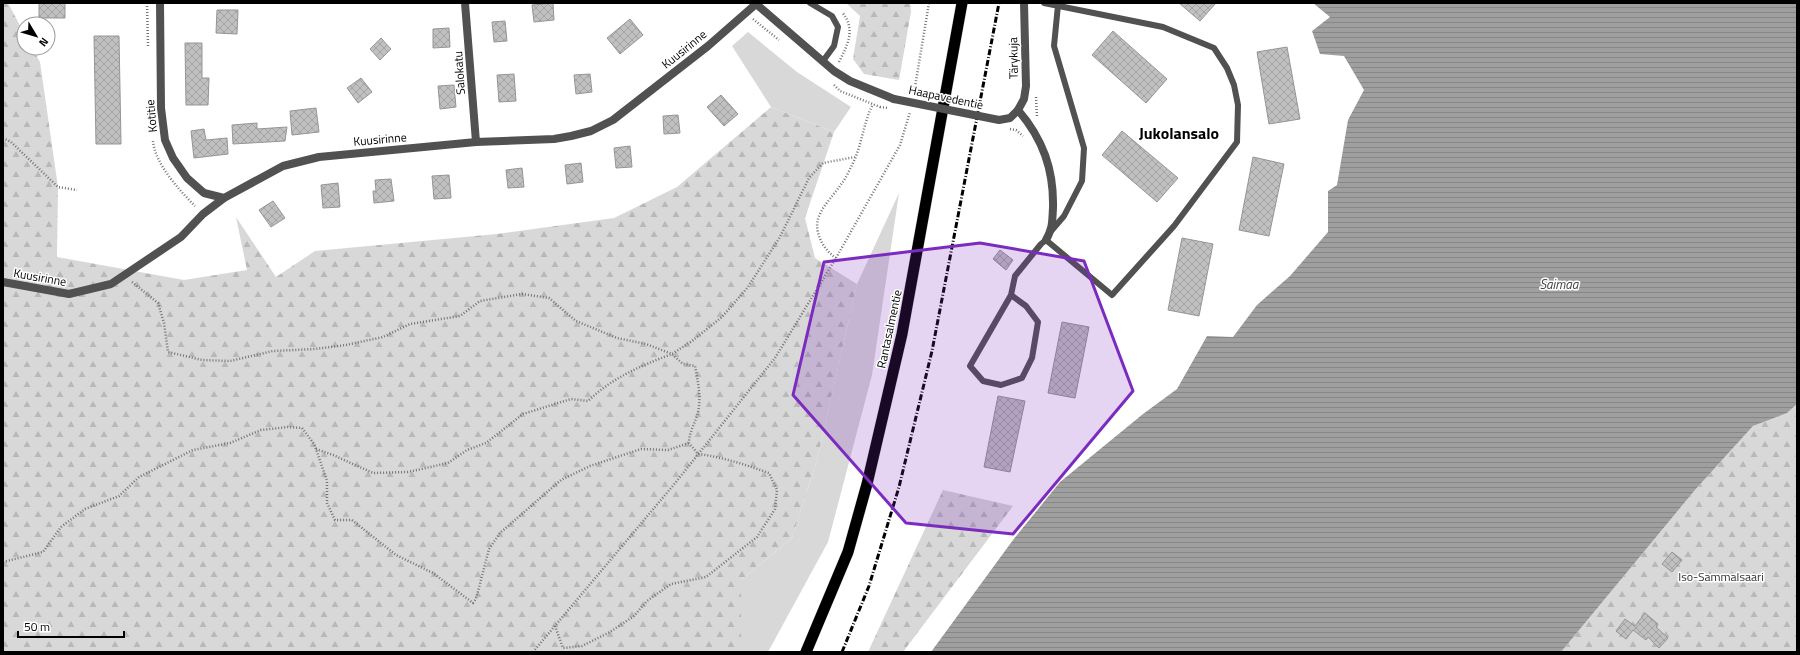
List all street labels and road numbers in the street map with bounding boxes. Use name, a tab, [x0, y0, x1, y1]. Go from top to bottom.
street label: Kuusirinne	[657, 25, 711, 73]
street label: Tärykuja	[1003, 37, 1023, 79]
street label: Salokatu	[448, 50, 470, 96]
street label: Haapavedentie	[907, 80, 985, 114]
street label: Kotitie	[140, 99, 162, 133]
street label: Kuusirinne	[353, 127, 407, 151]
street label: Kuusirinne	[12, 263, 68, 291]
street label: Rantasalmentie	[871, 288, 907, 370]

